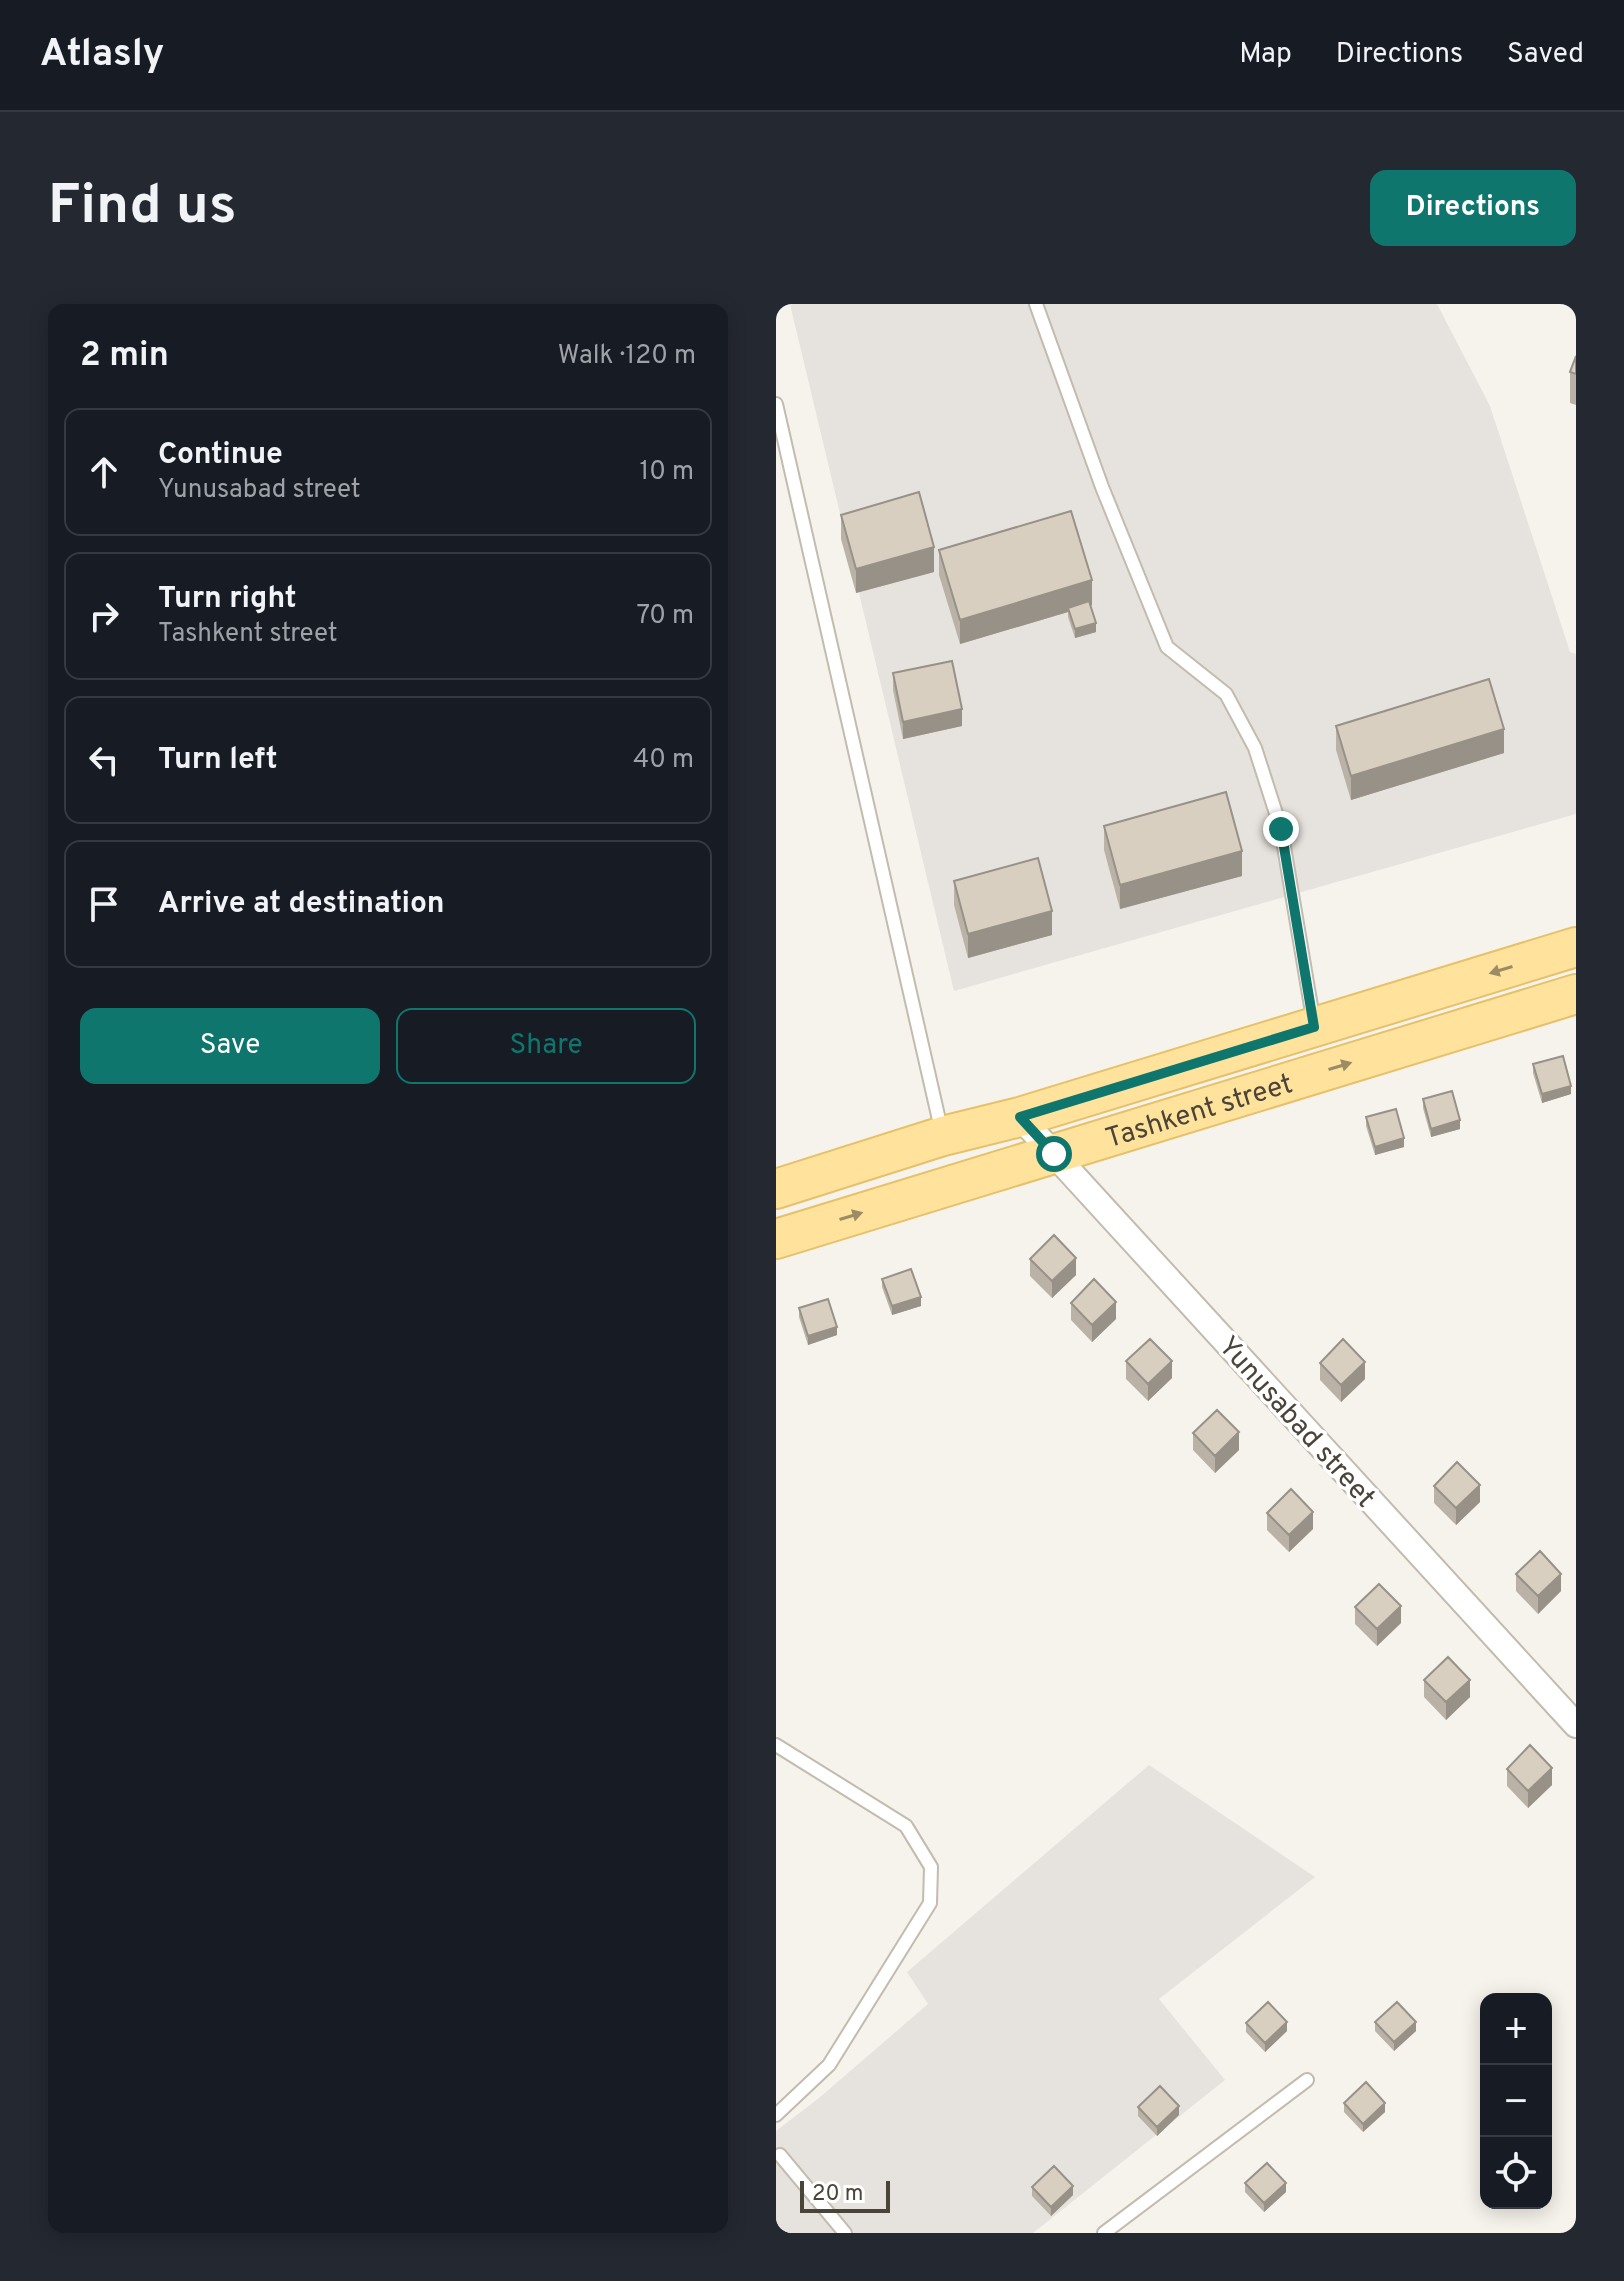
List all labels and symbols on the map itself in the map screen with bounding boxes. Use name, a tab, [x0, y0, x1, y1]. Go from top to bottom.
route end	[1263, 811, 1299, 847]
one-way arrow	[1489, 964, 1513, 977]
one-way arrow	[1329, 1060, 1353, 1072]
street label: Tashkent street	[1102, 1067, 1297, 1158]
route start	[1036, 1136, 1072, 1172]
one-way arrow	[839, 1209, 863, 1222]
street label: Yunusabad street	[1209, 1330, 1382, 1516]
scale bar	[800, 2177, 890, 2213]

